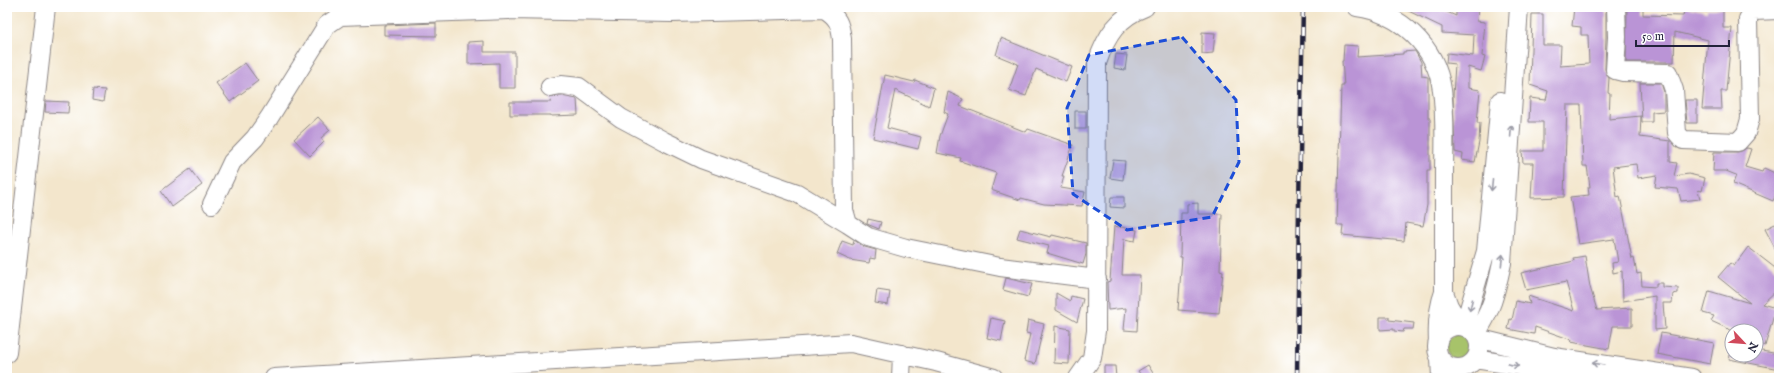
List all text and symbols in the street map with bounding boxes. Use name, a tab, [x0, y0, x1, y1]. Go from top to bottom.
scale bar	[1636, 22, 1729, 48]
text: 50 m	[1642, 29, 1664, 44]
one-way arrow	[1507, 125, 1514, 138]
one-way arrow	[1489, 178, 1496, 191]
one-way arrow	[1498, 254, 1505, 267]
one-way arrow	[1466, 298, 1474, 311]
north arrow	[1724, 323, 1764, 363]
text: N	[1744, 339, 1761, 355]
one-way arrow	[1592, 360, 1605, 368]
one-way arrow	[1506, 361, 1519, 369]

